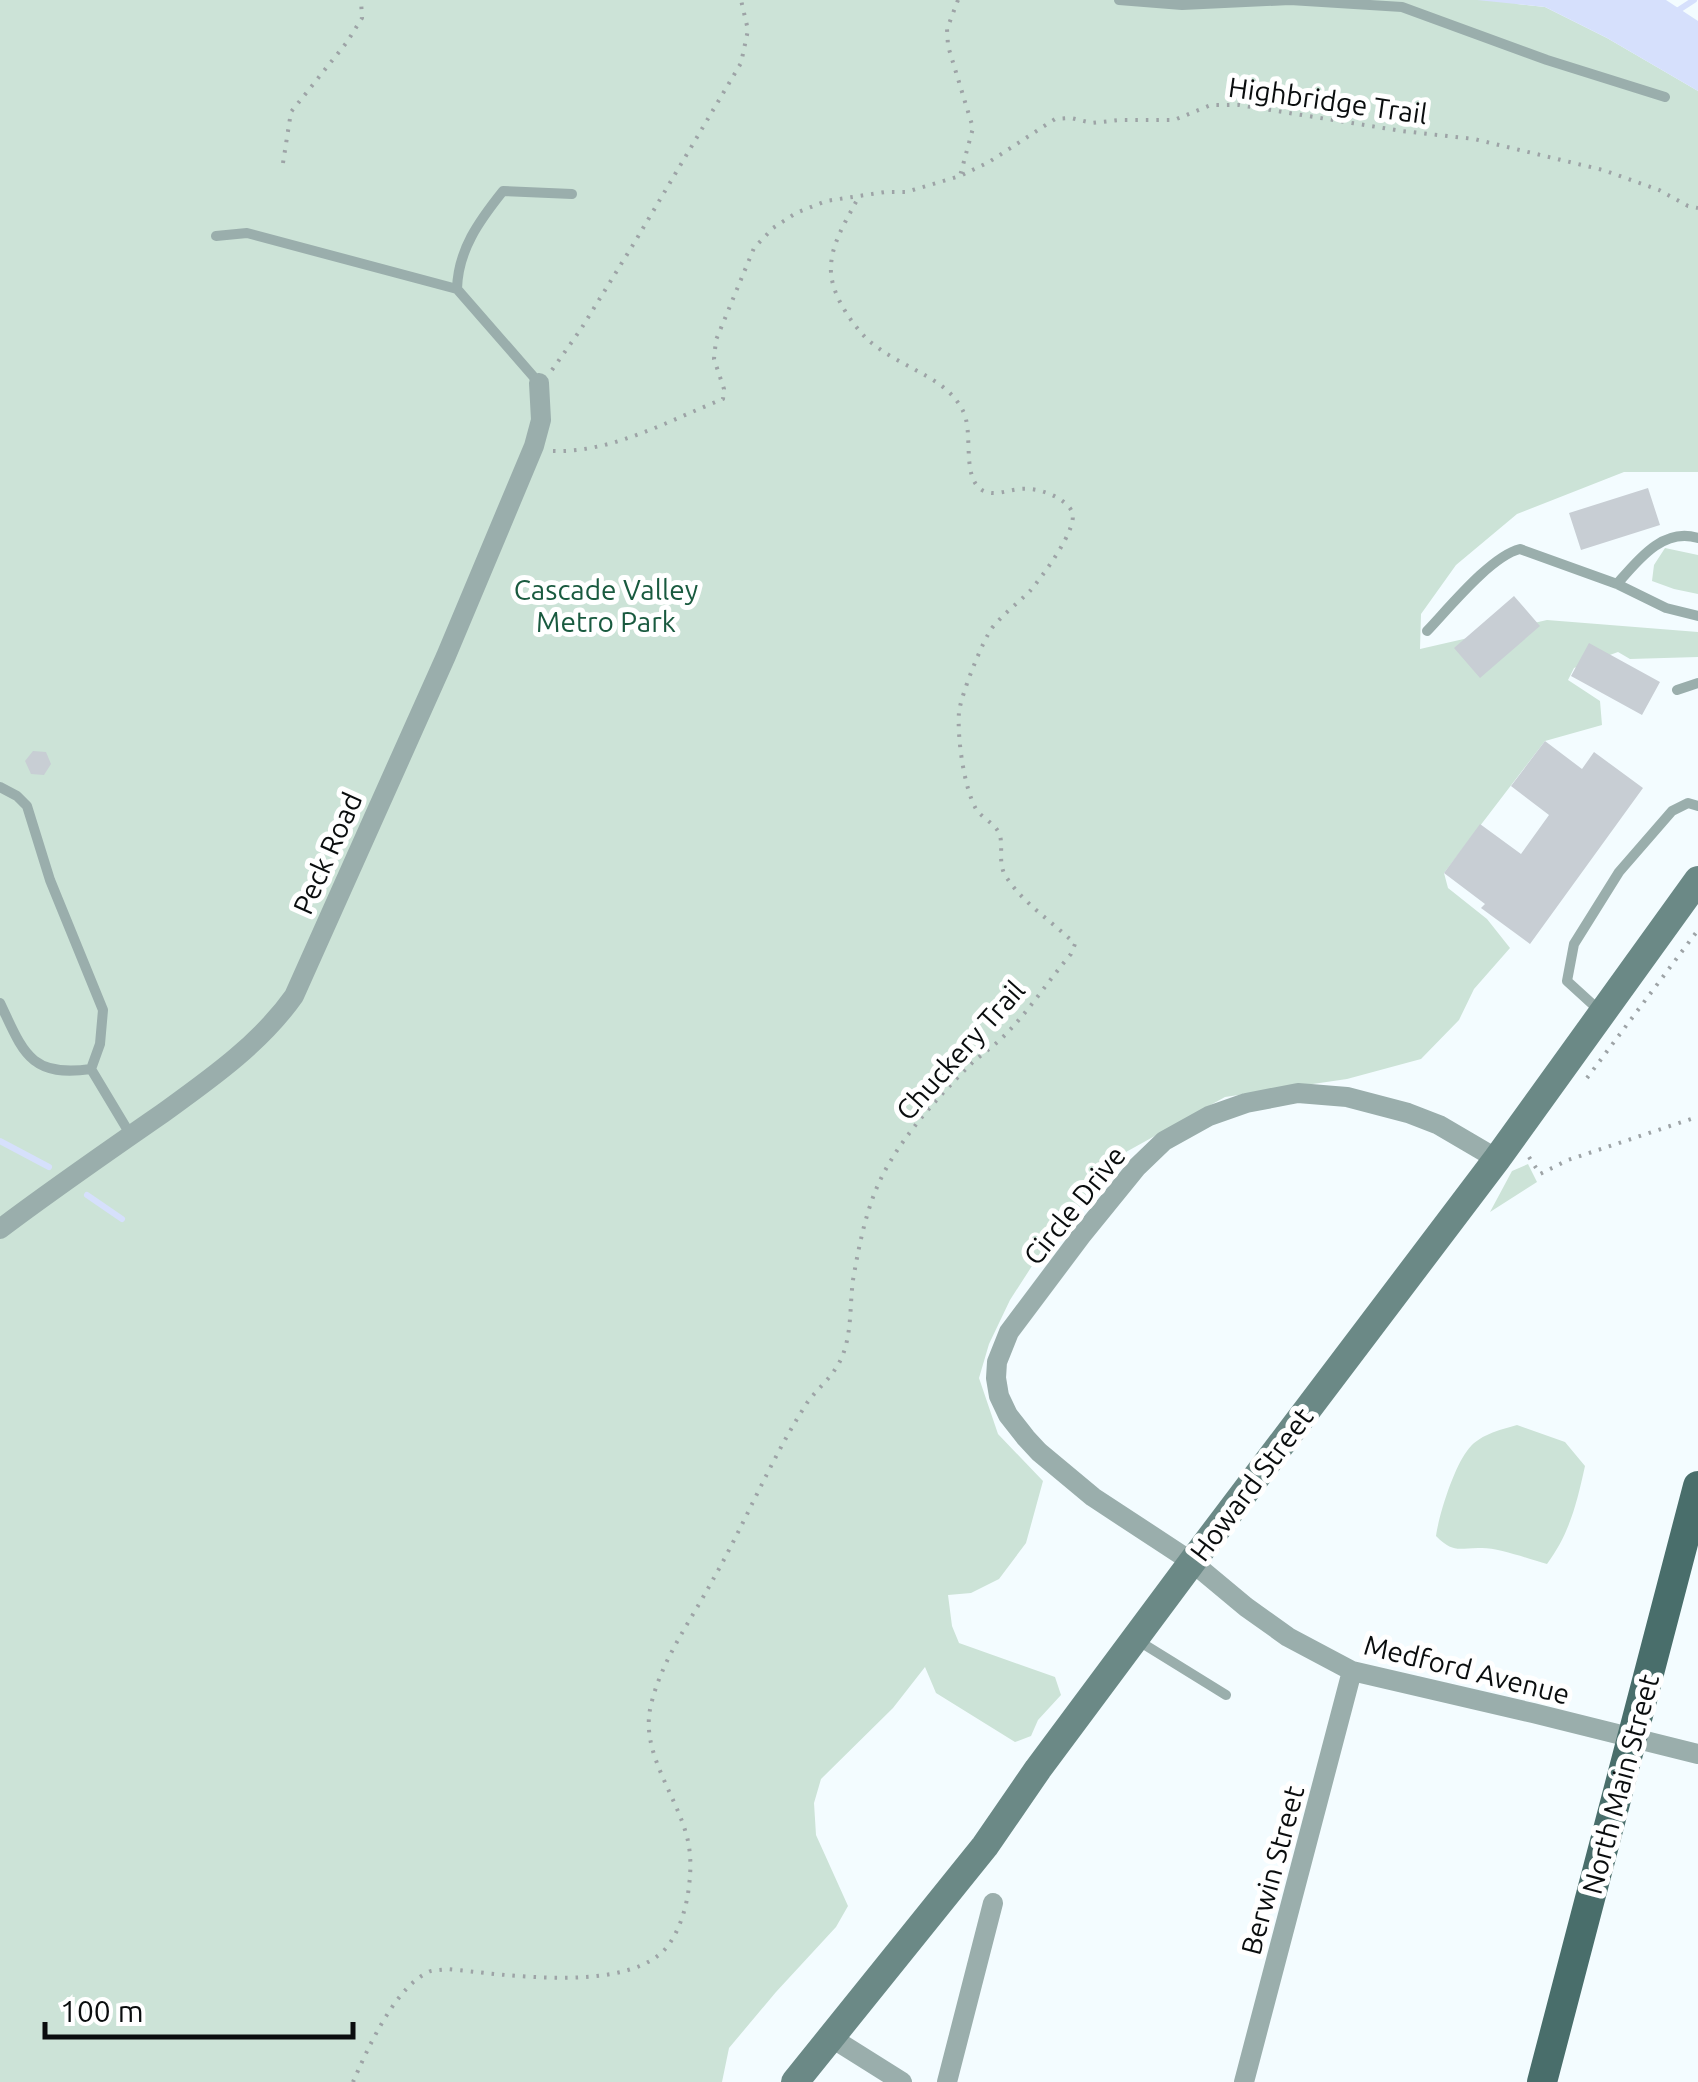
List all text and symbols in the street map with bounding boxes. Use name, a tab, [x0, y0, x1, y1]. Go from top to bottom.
street label: Highbridge Trail	[1227, 71, 1429, 129]
park label: Cascade Valley Metro Park	[514, 574, 698, 637]
street label: Peck Road	[286, 787, 368, 919]
street label: Chuckery Trail	[890, 974, 1030, 1126]
street label: Circle Drive	[1017, 1140, 1131, 1270]
street label: Howard Street	[1183, 1401, 1319, 1567]
street label: Medford Avenue	[1361, 1628, 1573, 1710]
street label: North Main Street	[1576, 1671, 1664, 1897]
street label: Berwin Street	[1235, 1782, 1309, 1958]
scale bar	[45, 1977, 352, 2039]
text: 100 m	[60, 1994, 144, 2028]

